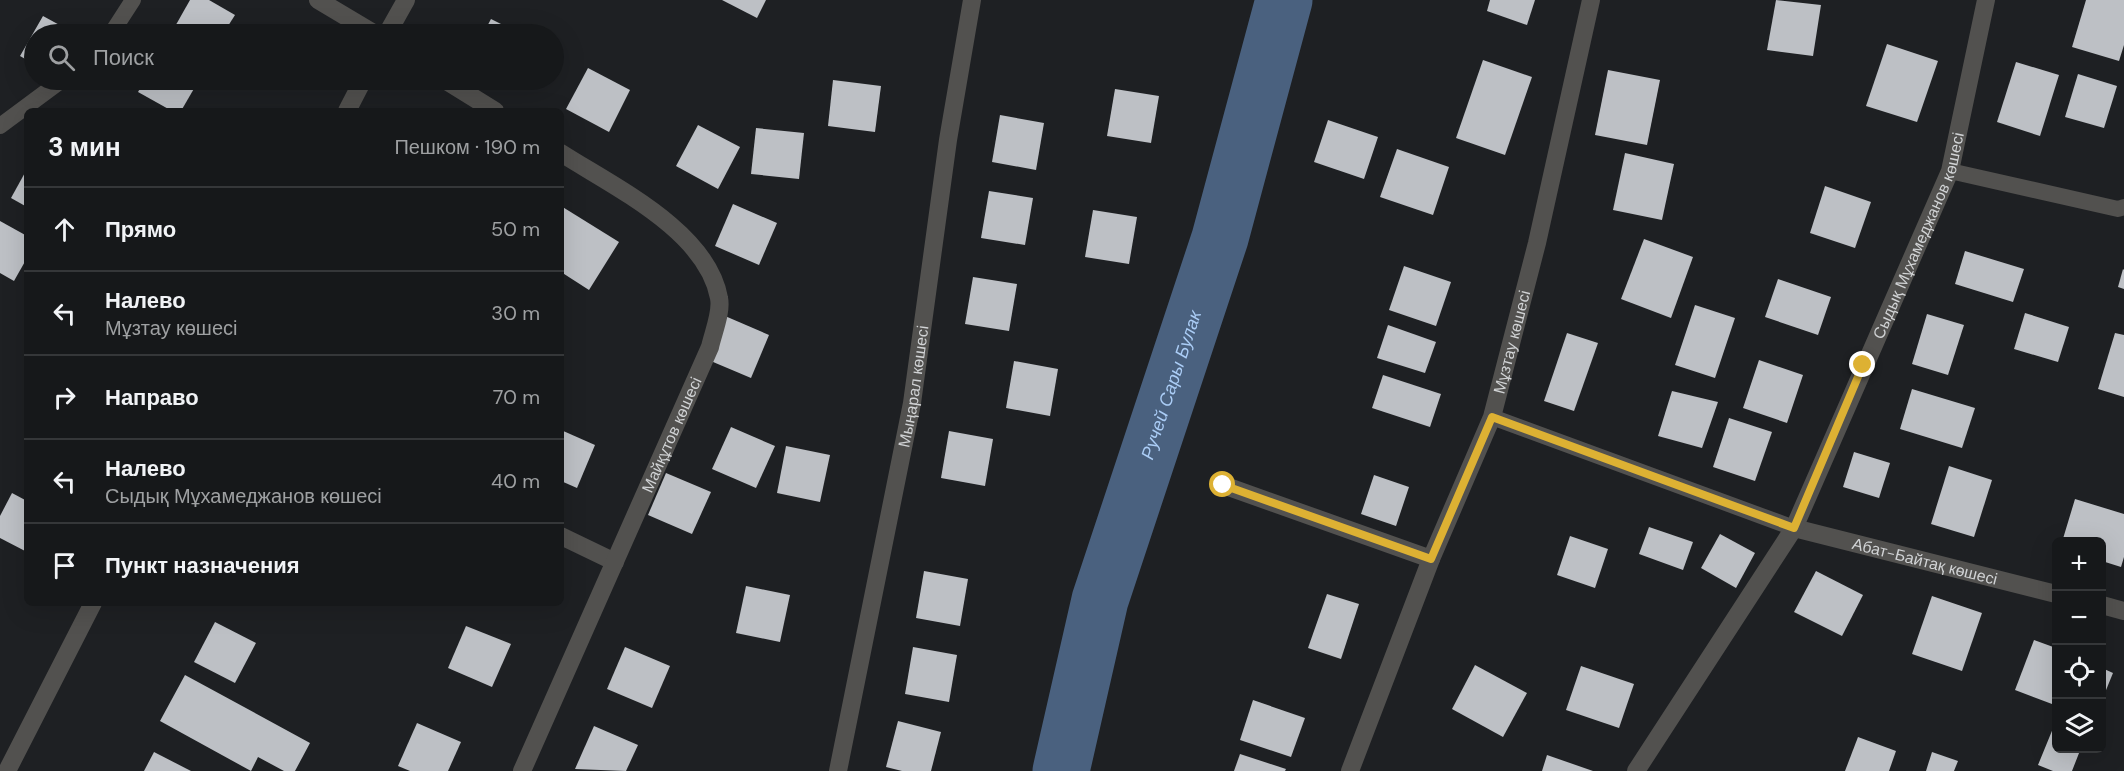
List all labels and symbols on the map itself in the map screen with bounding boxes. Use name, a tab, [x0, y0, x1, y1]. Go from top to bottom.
street label: Сыдық Мұхамеджанов көшесі	[1868, 130, 1969, 342]
street label: Мұзтау көшесі	[1488, 288, 1535, 396]
water label: Ручей Сары Булак	[1135, 306, 1208, 463]
street label: Мыңарал көшесі	[893, 324, 934, 449]
route end	[1849, 351, 1875, 377]
street label: Майқұтов көшесі	[637, 374, 706, 496]
route start	[1209, 471, 1235, 497]
street label: Абат-Байтақ көшесі	[1850, 533, 2000, 590]

